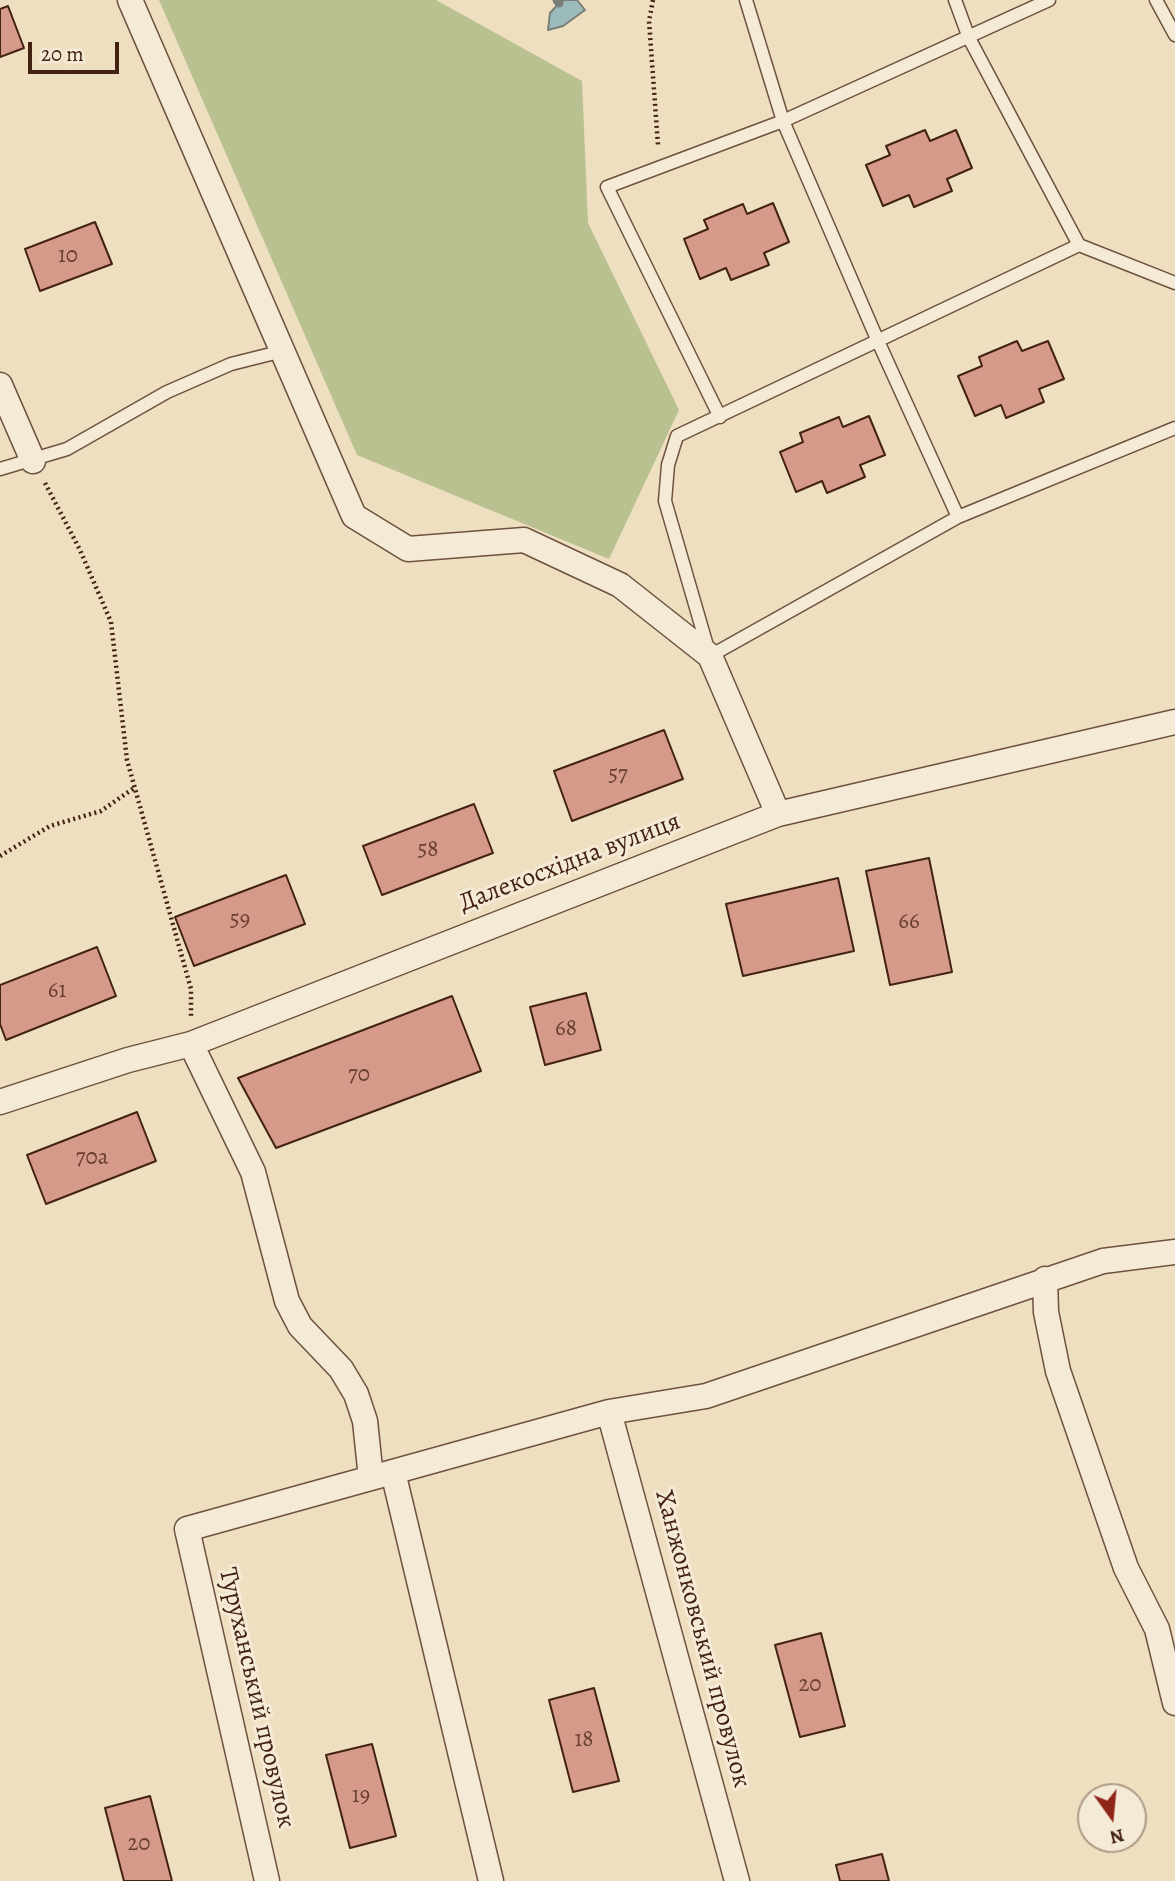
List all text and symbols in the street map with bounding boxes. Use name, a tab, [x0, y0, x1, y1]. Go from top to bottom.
scale bar	[32, 28, 122, 72]
text: 20 m	[41, 40, 84, 68]
house number: 10	[58, 242, 78, 270]
house number: 57	[608, 761, 628, 789]
street label: Далекосхідна вулиця	[455, 806, 685, 920]
house number: 58	[417, 836, 439, 864]
house number: 59	[230, 906, 250, 934]
house number: 66	[898, 908, 920, 936]
house number: 61	[48, 977, 66, 1005]
house number: 68	[555, 1015, 577, 1043]
house number: 70	[348, 1061, 370, 1089]
house number: 70а	[76, 1144, 108, 1172]
street label: Ханжонковський провулок	[647, 1487, 757, 1791]
street label: Туруханський провулок	[211, 1565, 301, 1831]
house number: 20	[798, 1671, 822, 1699]
house number: 18	[574, 1726, 594, 1754]
house number: 19	[352, 1782, 370, 1810]
north arrow	[1077, 1783, 1147, 1853]
text: N	[1107, 1822, 1127, 1851]
house number: 20	[127, 1830, 151, 1858]

